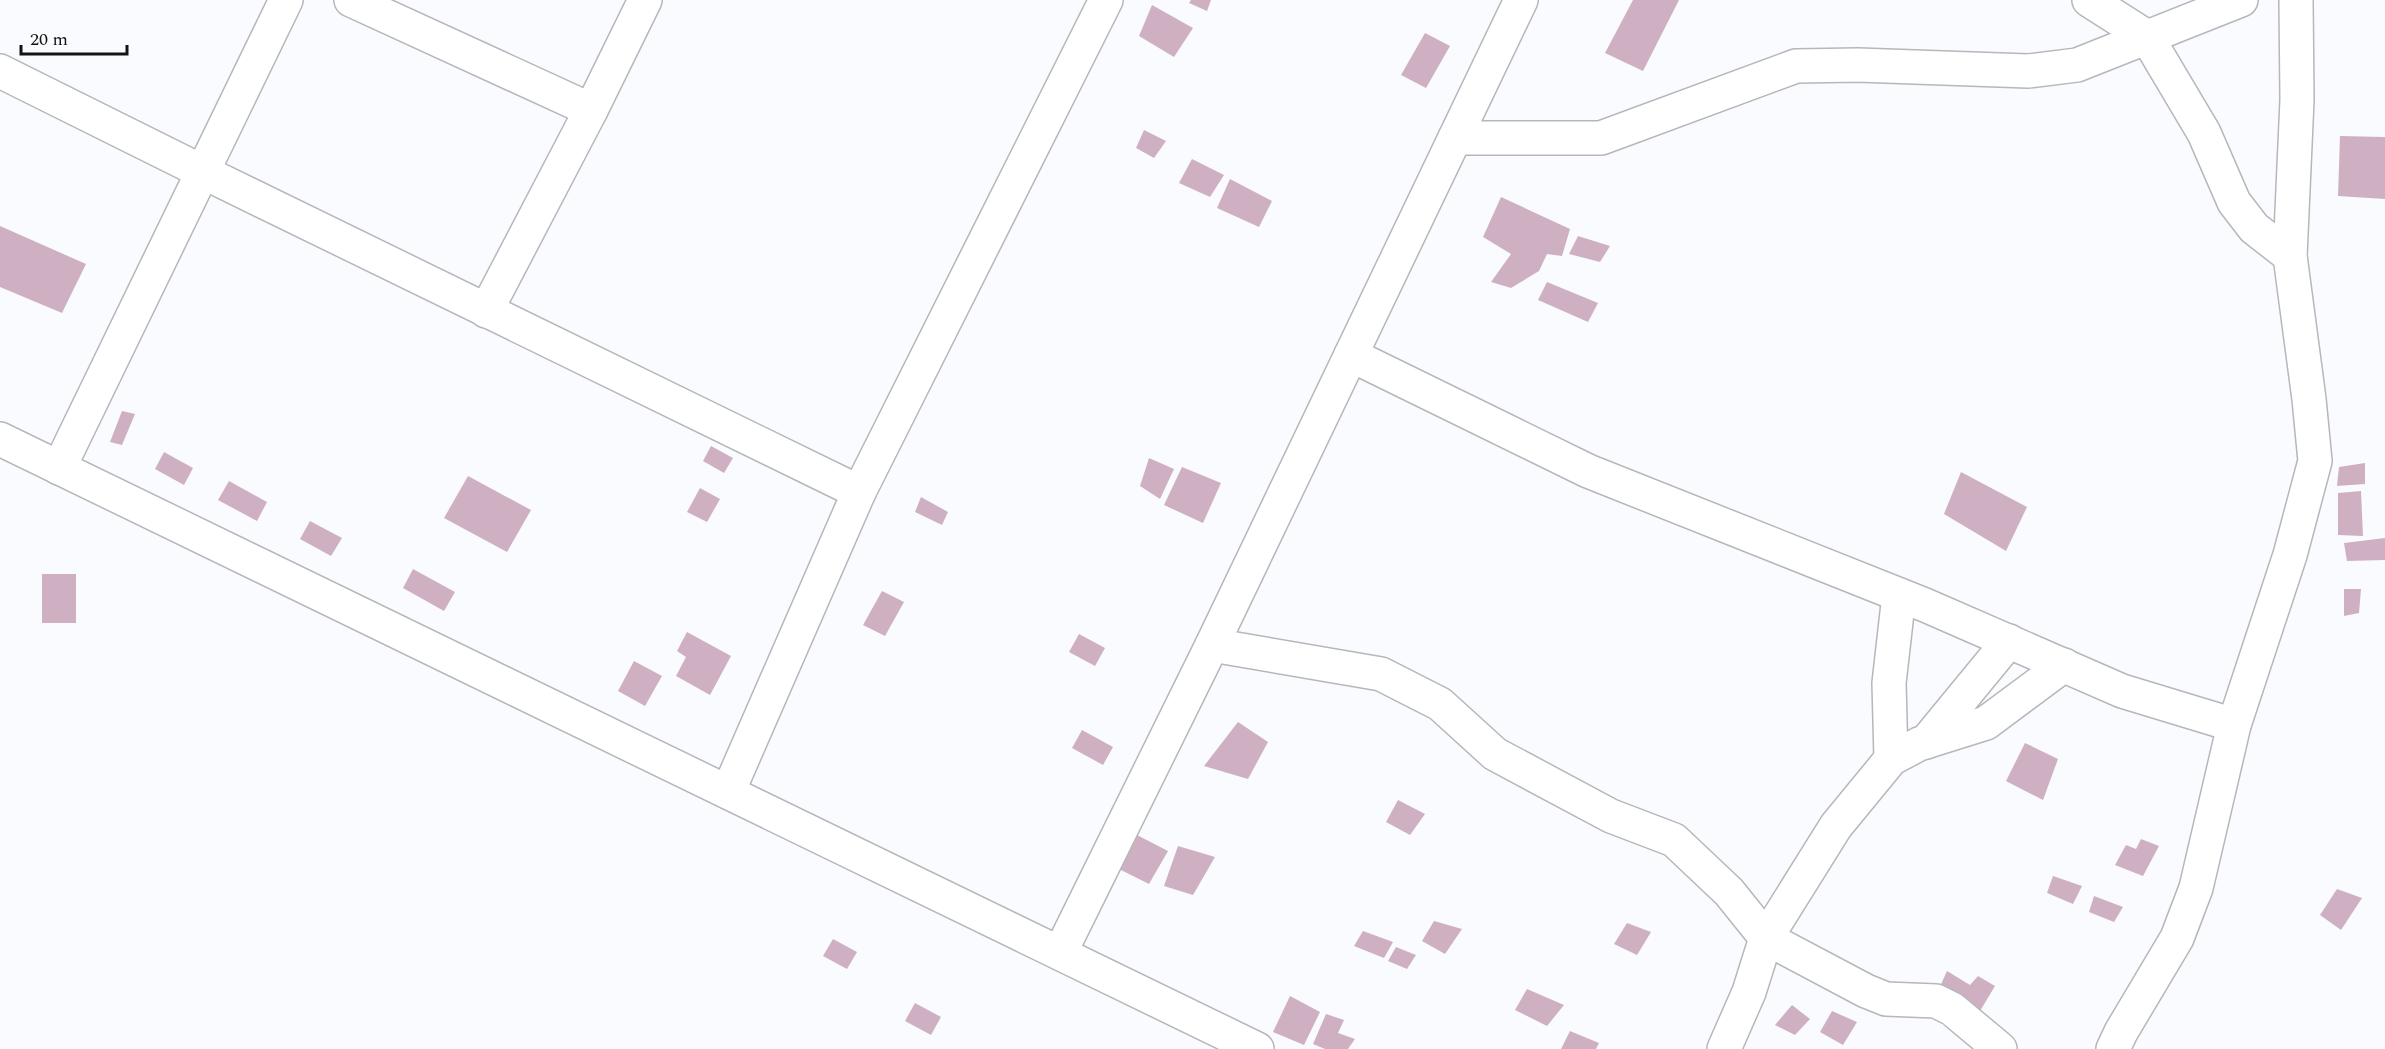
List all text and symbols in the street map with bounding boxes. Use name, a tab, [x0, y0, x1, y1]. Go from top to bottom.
scale bar	[21, 18, 128, 56]
text: 20 m	[30, 26, 68, 53]

